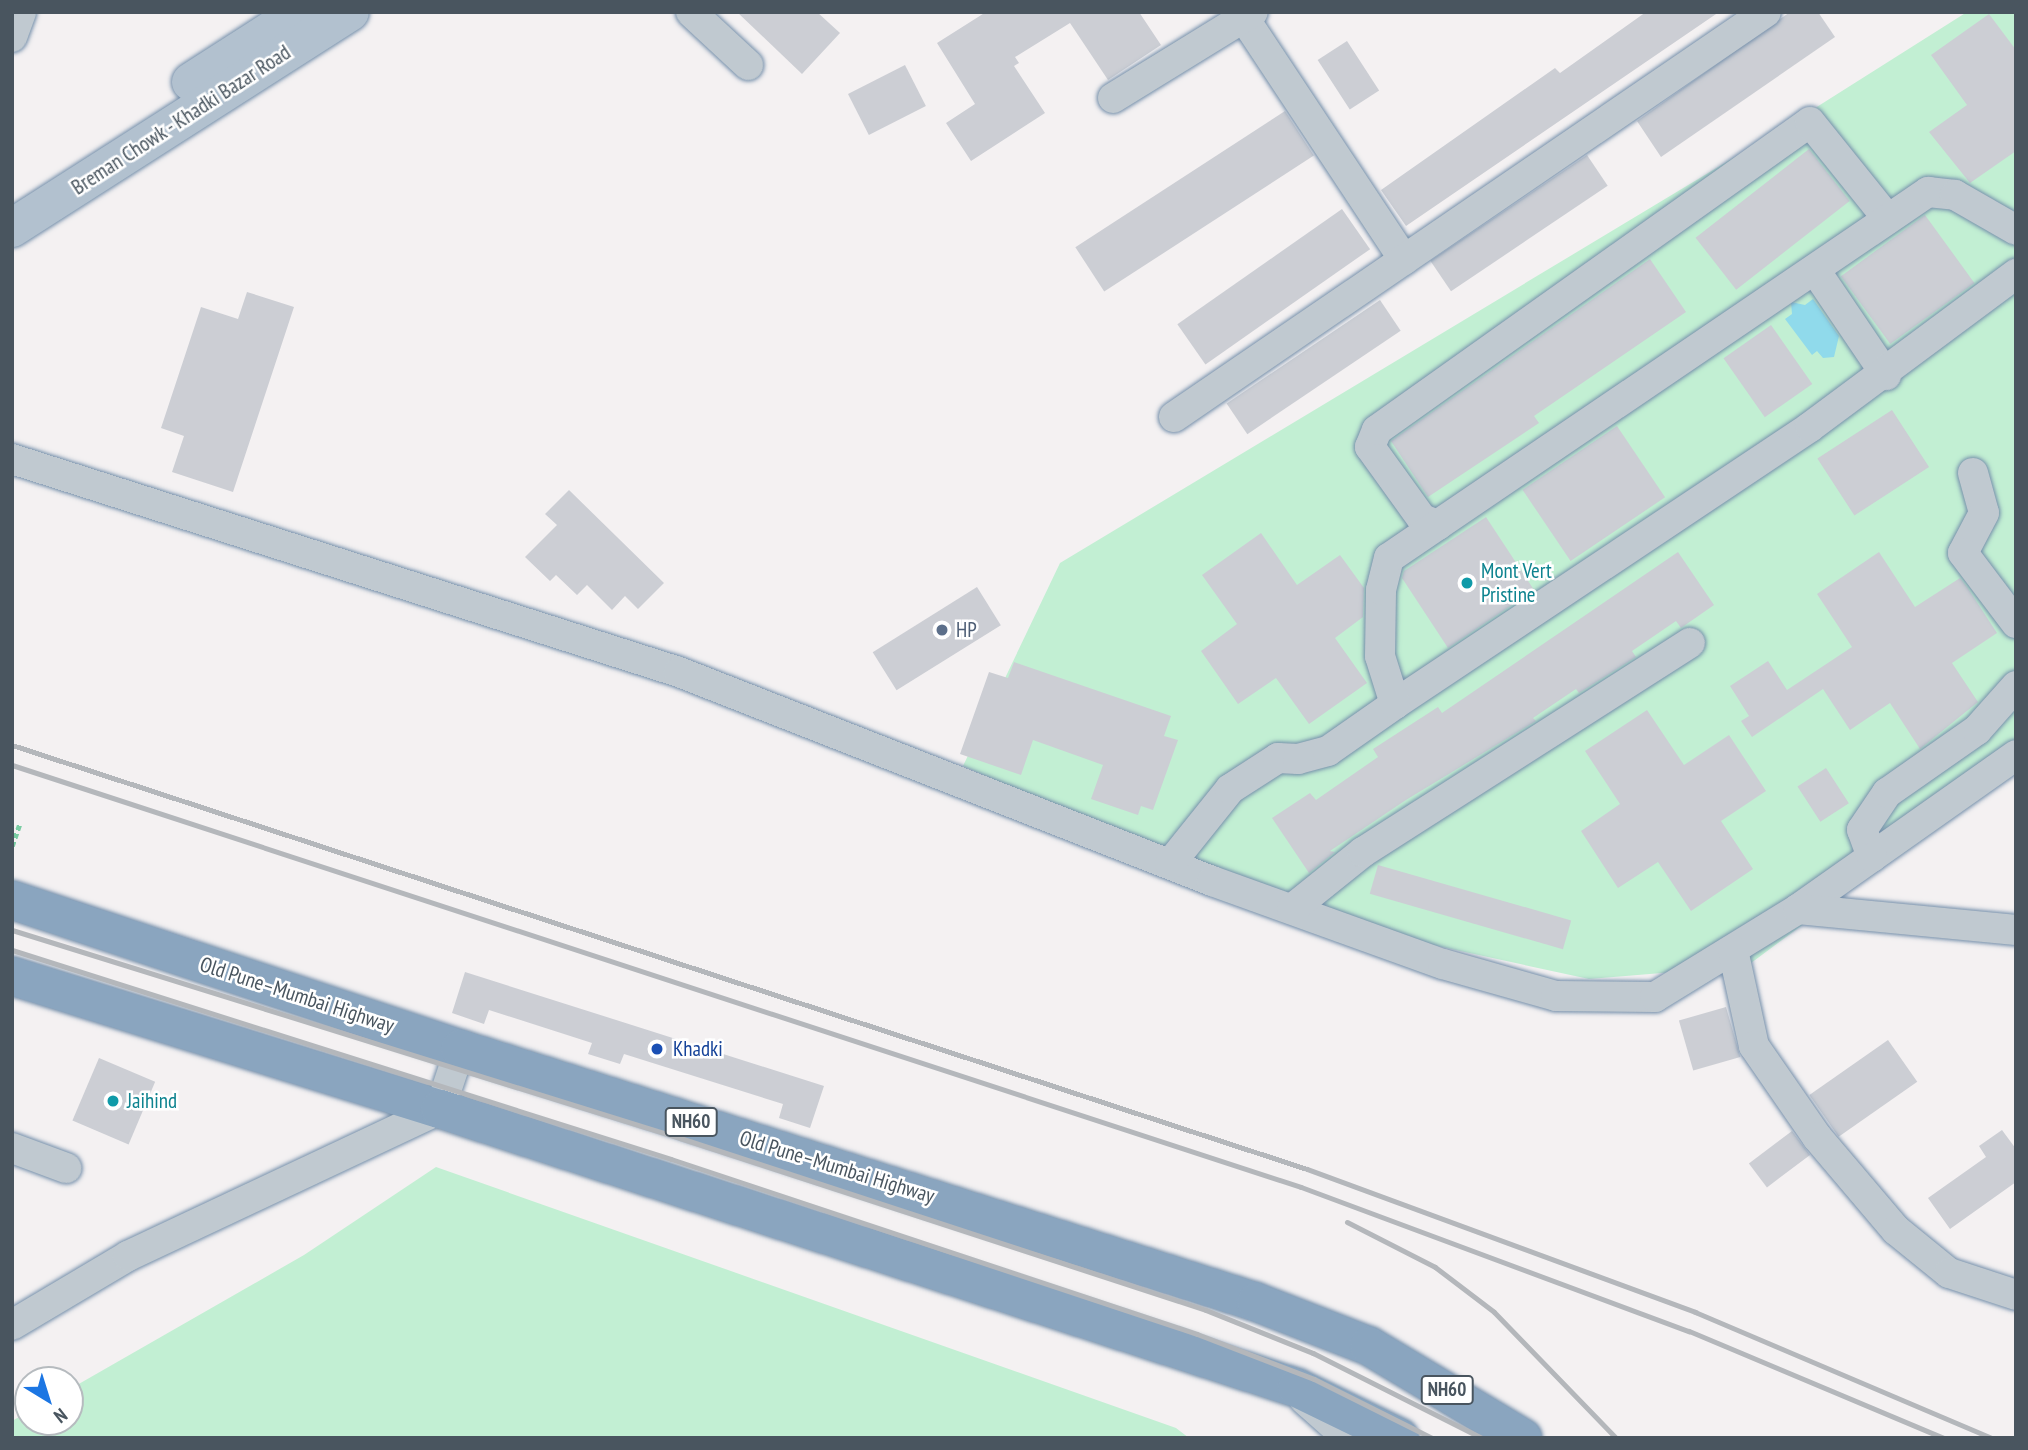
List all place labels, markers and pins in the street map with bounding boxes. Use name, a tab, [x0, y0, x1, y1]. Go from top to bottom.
place label: Mont Vert Pristine	[1481, 558, 1552, 608]
marker: Mont Vert Pristine	[1459, 575, 1475, 591]
place label: HP	[956, 617, 977, 643]
marker: HP	[934, 622, 950, 638]
place label: Khadki	[673, 1036, 723, 1062]
marker: Khadki	[647, 1039, 667, 1059]
place label: Jaihind	[127, 1088, 177, 1114]
marker: Jaihind	[105, 1093, 121, 1109]

